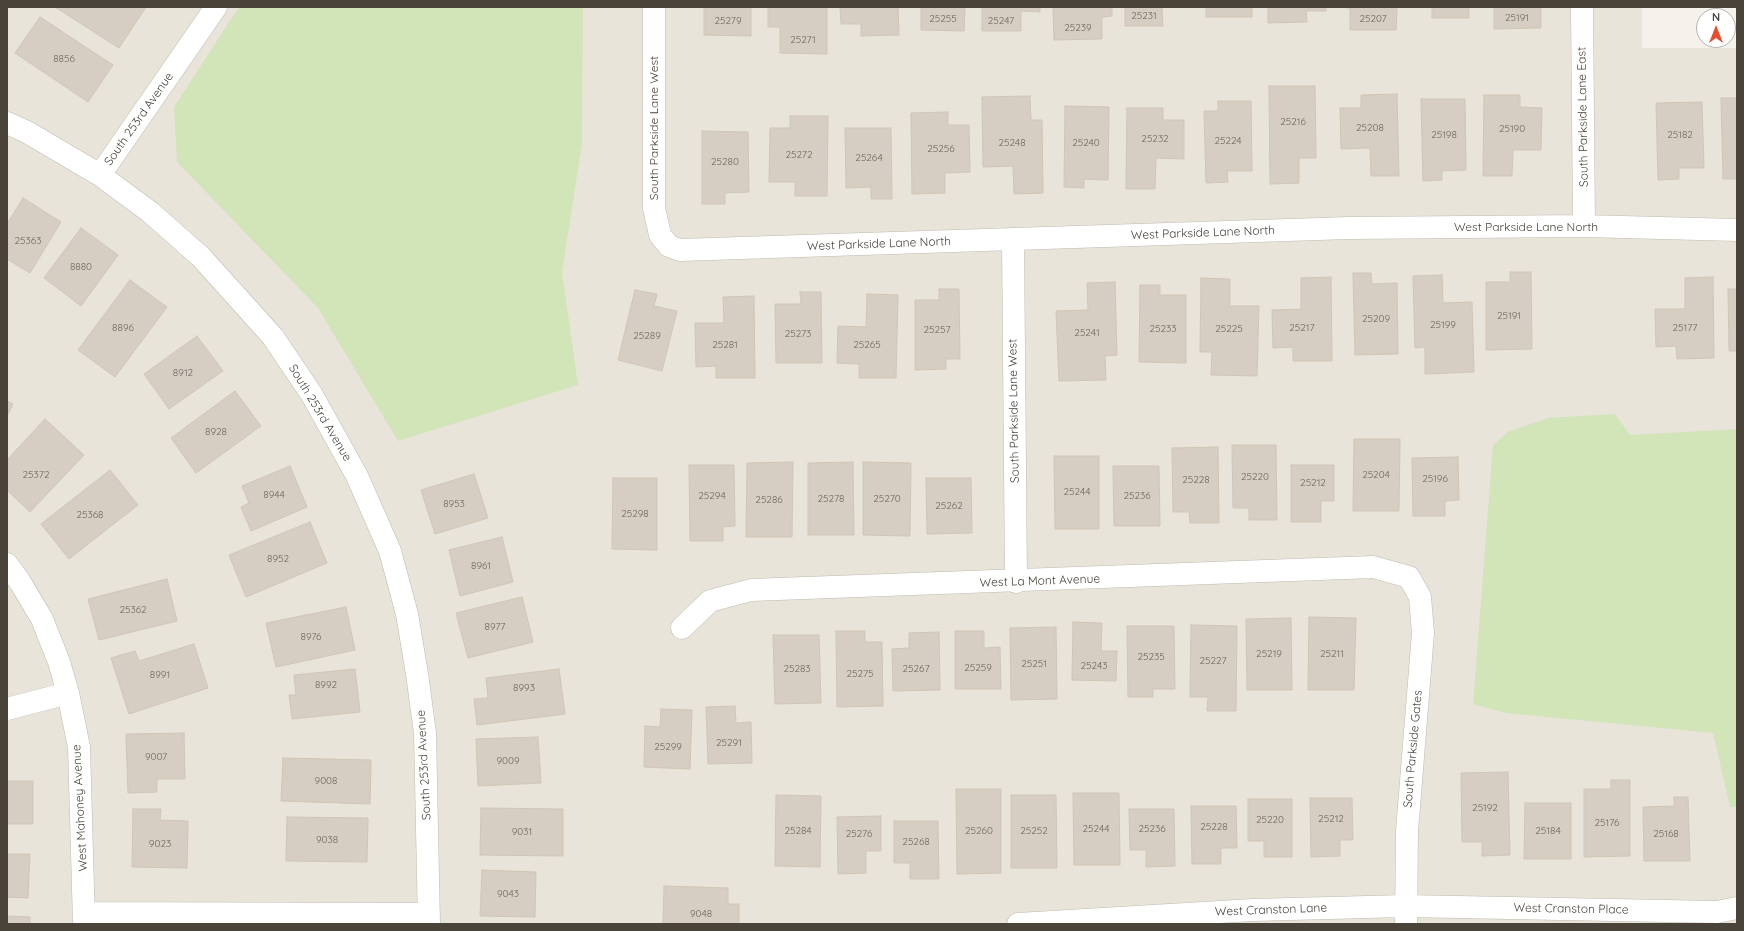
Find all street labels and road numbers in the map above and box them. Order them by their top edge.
street label: South Parkside Lane East [1575,47,1591,187]
street label: South Parkside Lane West [647,56,661,200]
street label: South 253rd Avenue [101,70,177,168]
street label: West Parkside Lane North [1454,220,1598,234]
street label: West Parkside Lane North [1131,223,1275,243]
street label: West Parkside Lane North [807,234,951,254]
street label: South Parkside Lane West [1006,339,1022,483]
street label: South 253rd Avenue [285,362,355,464]
street label: West La Mont Avenue [979,572,1101,590]
street label: South Parkside Gates [1401,690,1425,808]
street label: South 253rd Avenue [414,709,434,821]
street label: West Mahoney Avenue [69,744,91,872]
street label: West Cranston Lane [1215,901,1327,919]
street label: West Cranston Place [1513,901,1629,917]

